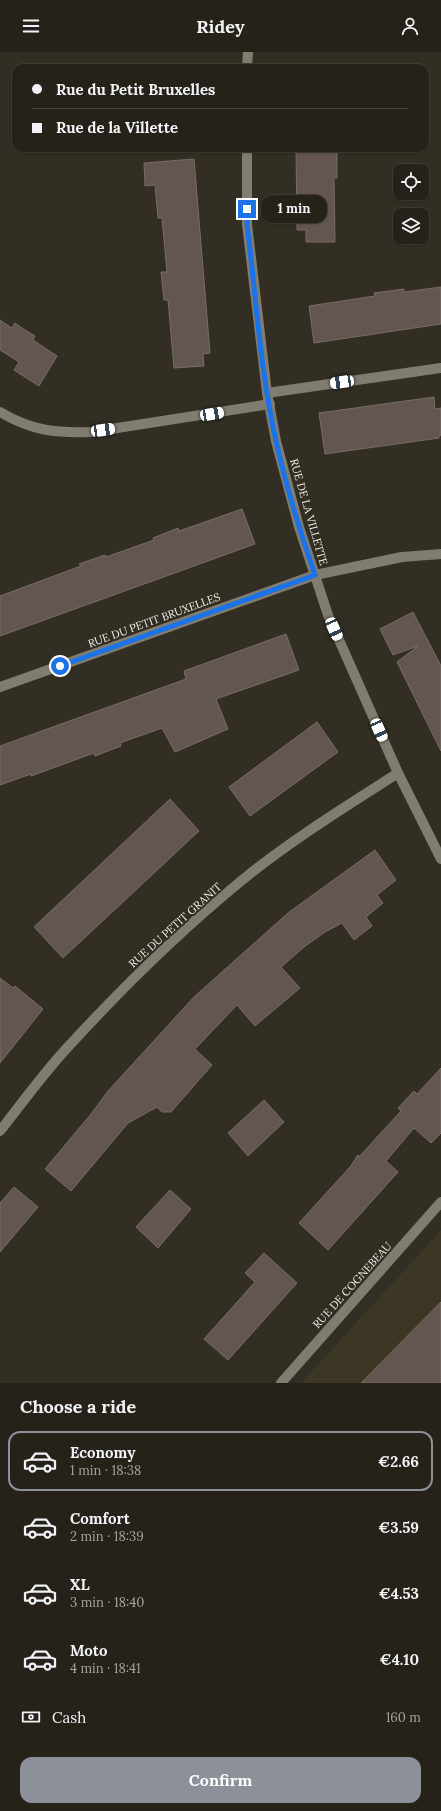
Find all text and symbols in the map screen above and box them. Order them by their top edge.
icon: menu [20,15,42,37]
text: Ridey [196,15,245,38]
icon: person [399,15,421,37]
text: Rue du Petit Bruxelles [56,80,215,99]
text: Rue de la Villette [56,118,178,137]
map controls [393,164,429,244]
button: locate [393,164,429,200]
callout: 1 min [261,195,327,223]
route end [238,200,256,218]
text: 1 min [277,200,311,217]
button: layers [393,208,429,244]
car [329,374,355,390]
car [199,406,225,422]
car [90,422,116,438]
street label: RUE DE LA VILLETTE [287,457,331,567]
street label: RUE DU PETIT BRUXELLES [86,589,222,651]
car [324,616,344,642]
route start [51,657,69,675]
car [369,717,389,743]
street label: RUE DU PETIT GRANIT [126,880,224,970]
street label: RUE DE COGNEBEAU [310,1239,394,1331]
text: Choose a ride [20,1395,136,1418]
icon: car [22,1443,58,1479]
text: Economy [70,1443,135,1462]
text: €2.66 [378,1452,419,1471]
text: 1 min · 18:38 [70,1462,141,1479]
icon: car [22,1509,58,1545]
text: Comfort [70,1509,130,1528]
text: €3.59 [378,1518,419,1537]
text: 2 min · 18:39 [70,1528,144,1545]
icon: car [22,1575,58,1611]
text: XL [70,1575,90,1594]
text: €4.53 [379,1584,419,1603]
text: 3 min · 18:40 [70,1594,144,1611]
icon: car [22,1641,58,1677]
text: Moto [70,1641,107,1660]
text: €4.10 [380,1650,419,1669]
text: 4 min · 18:41 [70,1660,141,1677]
icon: cash [20,1706,42,1728]
text: Cash [52,1708,86,1727]
text: 160 m [386,1709,421,1726]
button: Confirm [20,1757,421,1803]

